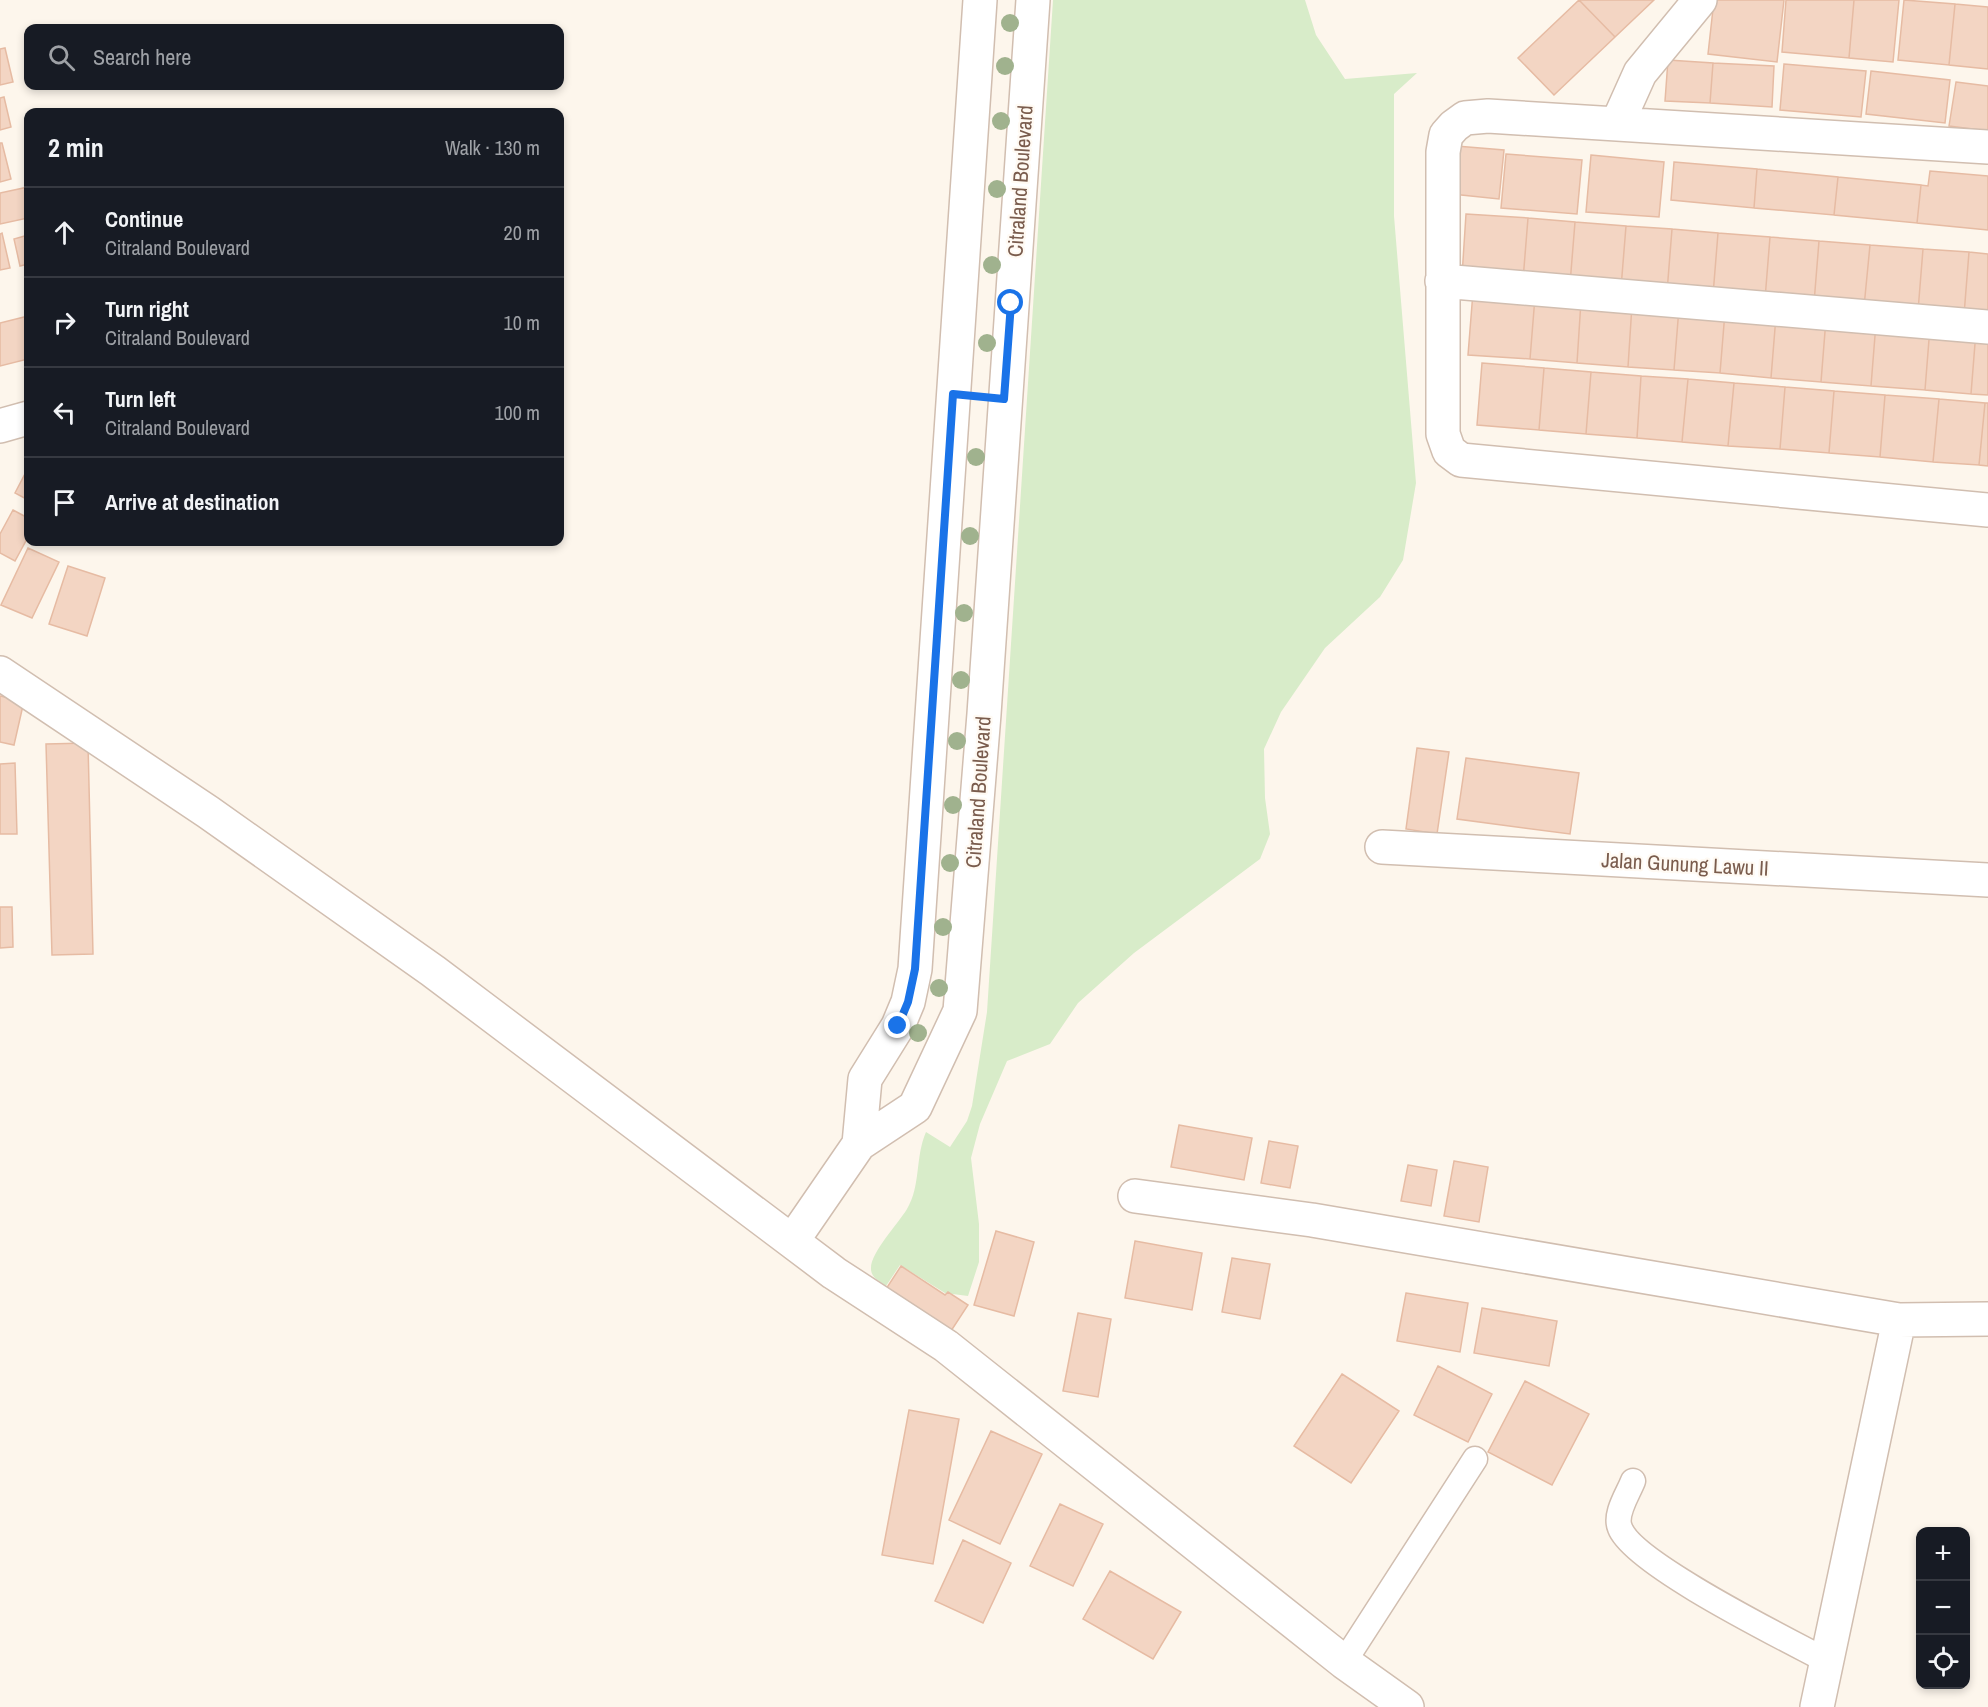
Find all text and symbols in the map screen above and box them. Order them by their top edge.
search box [24,24,564,90]
icon: search [45,41,78,74]
text: Search here [93,42,191,72]
street label: Citraland Boulevard [1000,104,1040,258]
text: 2 min [48,130,104,165]
text: Walk · 130 m [445,134,540,161]
text: Continue [105,204,183,234]
icon: ahead [48,216,81,249]
text: 20 m [504,219,540,246]
text: Citraland Boulevard [105,234,250,261]
route start [997,289,1023,315]
text: Turn right [105,294,189,324]
icon: right [48,306,81,339]
text: 10 m [504,309,540,336]
text: Citraland Boulevard [105,324,250,351]
text: Turn left [105,384,176,414]
icon: left [48,396,81,429]
text: 100 m [494,399,540,426]
text: Citraland Boulevard [105,414,250,441]
icon: arrive [48,486,81,519]
text: Arrive at destination [105,487,279,517]
street label: Citraland Boulevard [958,715,998,869]
street label: Jalan Gunung Lawu II [1601,845,1769,883]
route end [884,1012,910,1038]
map controls [1916,1527,1970,1689]
button: + [1916,1527,1970,1581]
button: − [1916,1581,1970,1635]
button: locate [1916,1635,1970,1689]

